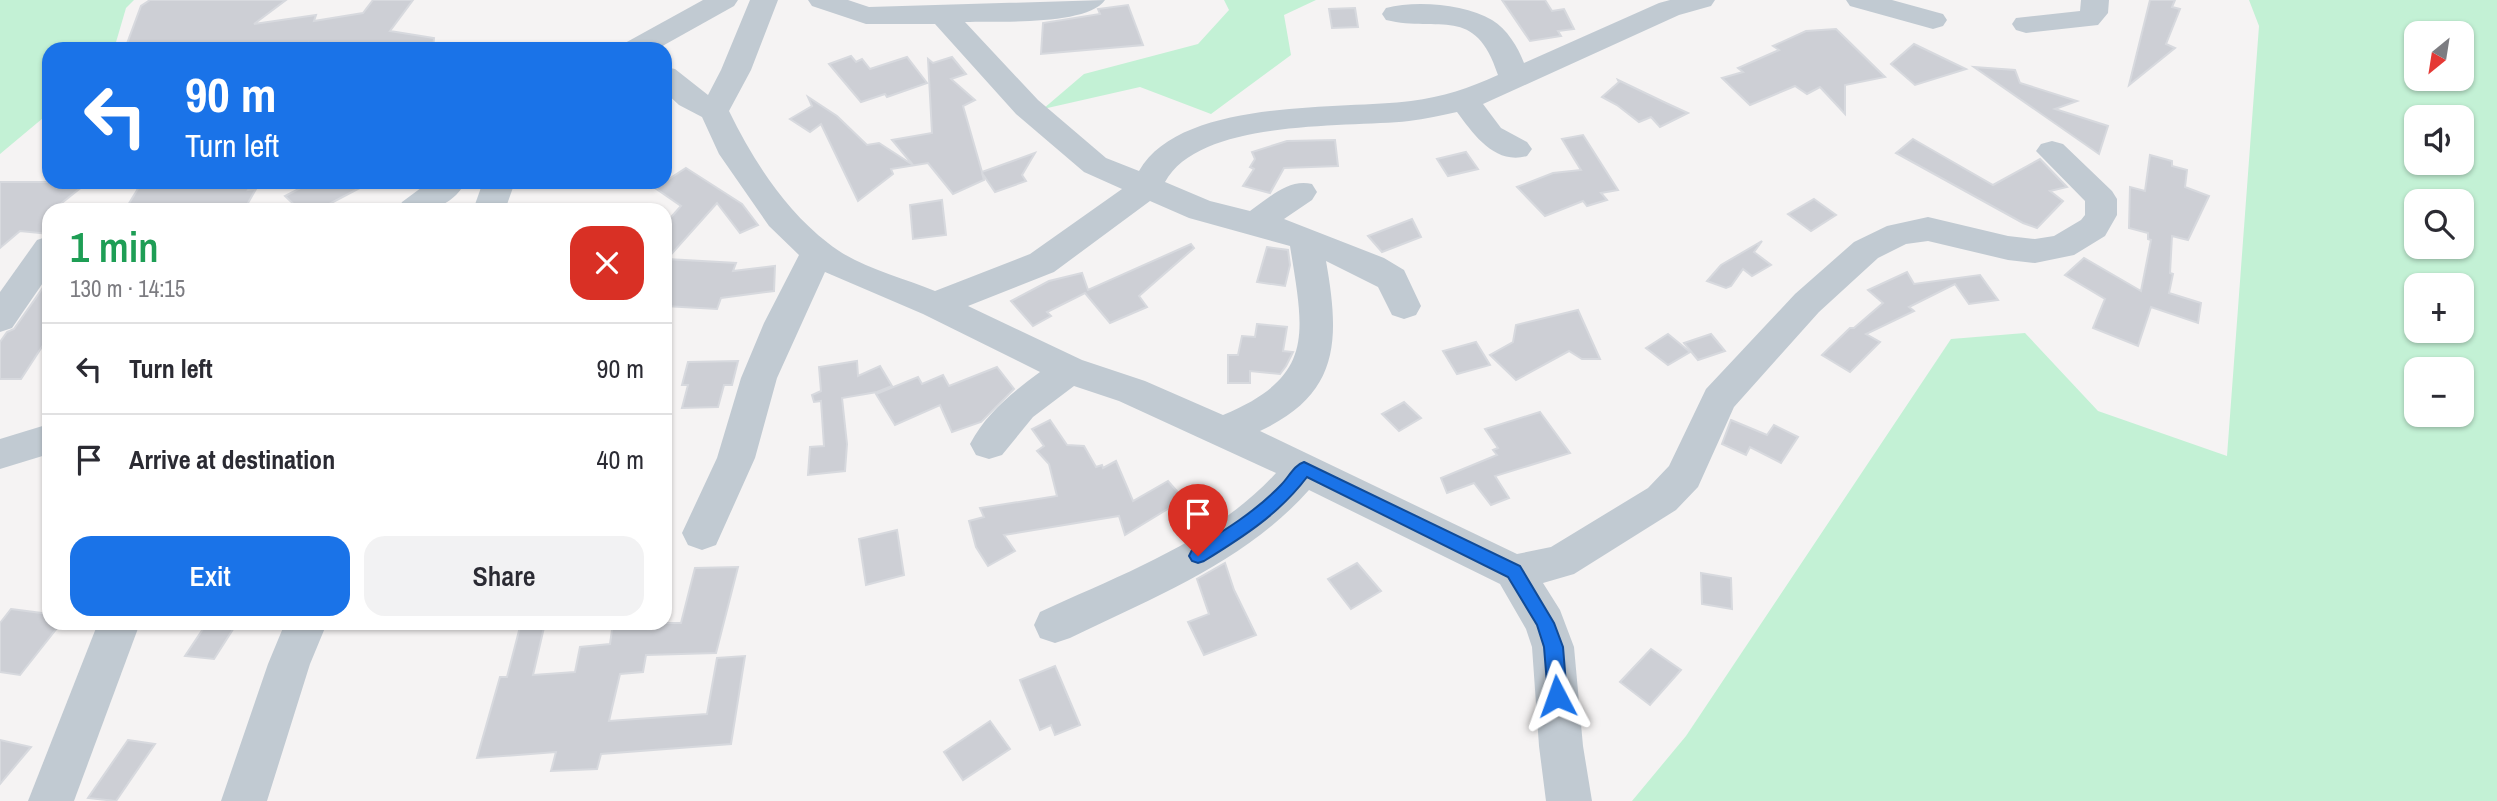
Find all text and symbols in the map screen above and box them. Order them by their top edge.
north arrow [2404,21,2474,91]
map controls [2404,21,2474,427]
text: 90 m [185,61,277,127]
icon: left [70,70,161,161]
button: sound [2404,105,2474,175]
text: Turn left [185,124,279,167]
button: search [2404,189,2474,259]
text: 1 min [70,219,159,275]
button: close [570,226,644,300]
text: 130 m · 14:15 [70,273,185,304]
button: + [2404,273,2474,343]
icon: left [70,350,108,388]
text: Turn left [129,351,213,386]
text: 90 m [597,351,644,386]
button: − [2404,357,2474,427]
icon: arrive [70,441,108,479]
text: Arrive at destination [129,442,335,477]
text: 40 m [597,442,644,477]
pin [1168,484,1228,556]
icon: arrive [1179,495,1217,533]
button: Exit [70,536,350,616]
button: Share [364,536,644,616]
position arrow [1520,659,1594,733]

